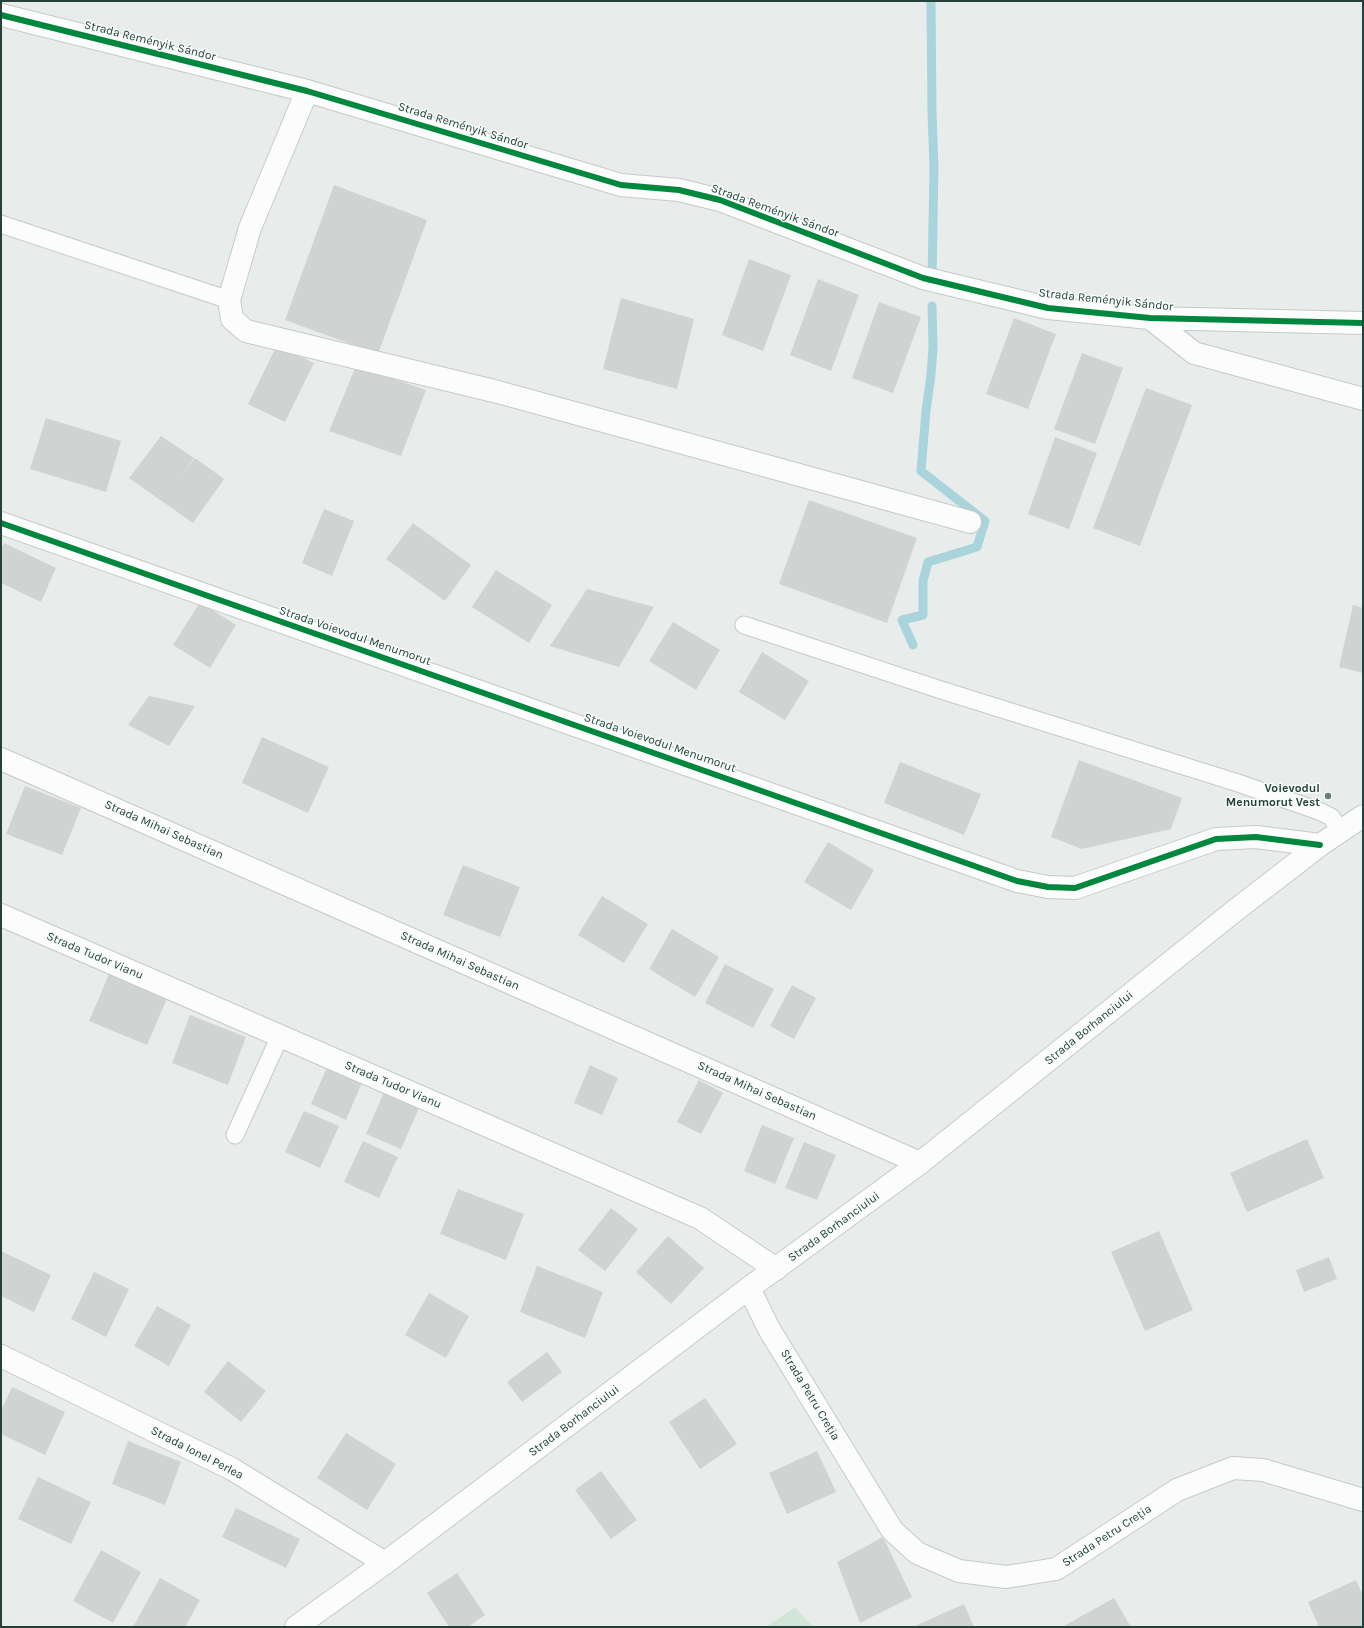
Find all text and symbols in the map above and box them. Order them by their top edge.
street label: Strada Reményik Sándor [83,18,217,64]
street label: Strada Reményik Sándor [396,99,530,153]
street label: Strada Reményik Sándor [709,181,841,241]
street label: Strada Reményik Sándor [1038,286,1174,314]
street label: Strada Voievodul Menumorut [277,603,433,669]
street label: Strada Voievodul Menumorut [582,710,738,776]
place label: Voievodul Menumorut Vest [1226,782,1320,810]
marker: Voievodul Menumorut Vest [1323,791,1333,801]
street label: Strada Mihai Sebastian [102,797,226,863]
street label: Strada Mihai Sebastian [398,928,522,994]
street label: Strada Tudor Vianu [44,929,146,983]
street label: Strada Borhanciului [1042,988,1136,1068]
street label: Strada Tudor Vianu [342,1058,444,1112]
street label: Strada Mihai Sebastian [695,1058,819,1124]
street label: Strada Borhanciului [785,1189,883,1265]
street label: Strada Petru Creția [777,1347,843,1443]
street label: Strada Borhanciului [526,1382,622,1460]
street label: Strada Ionel Perlea [148,1423,246,1483]
street label: Strada Petru Creția [1060,1502,1154,1570]

